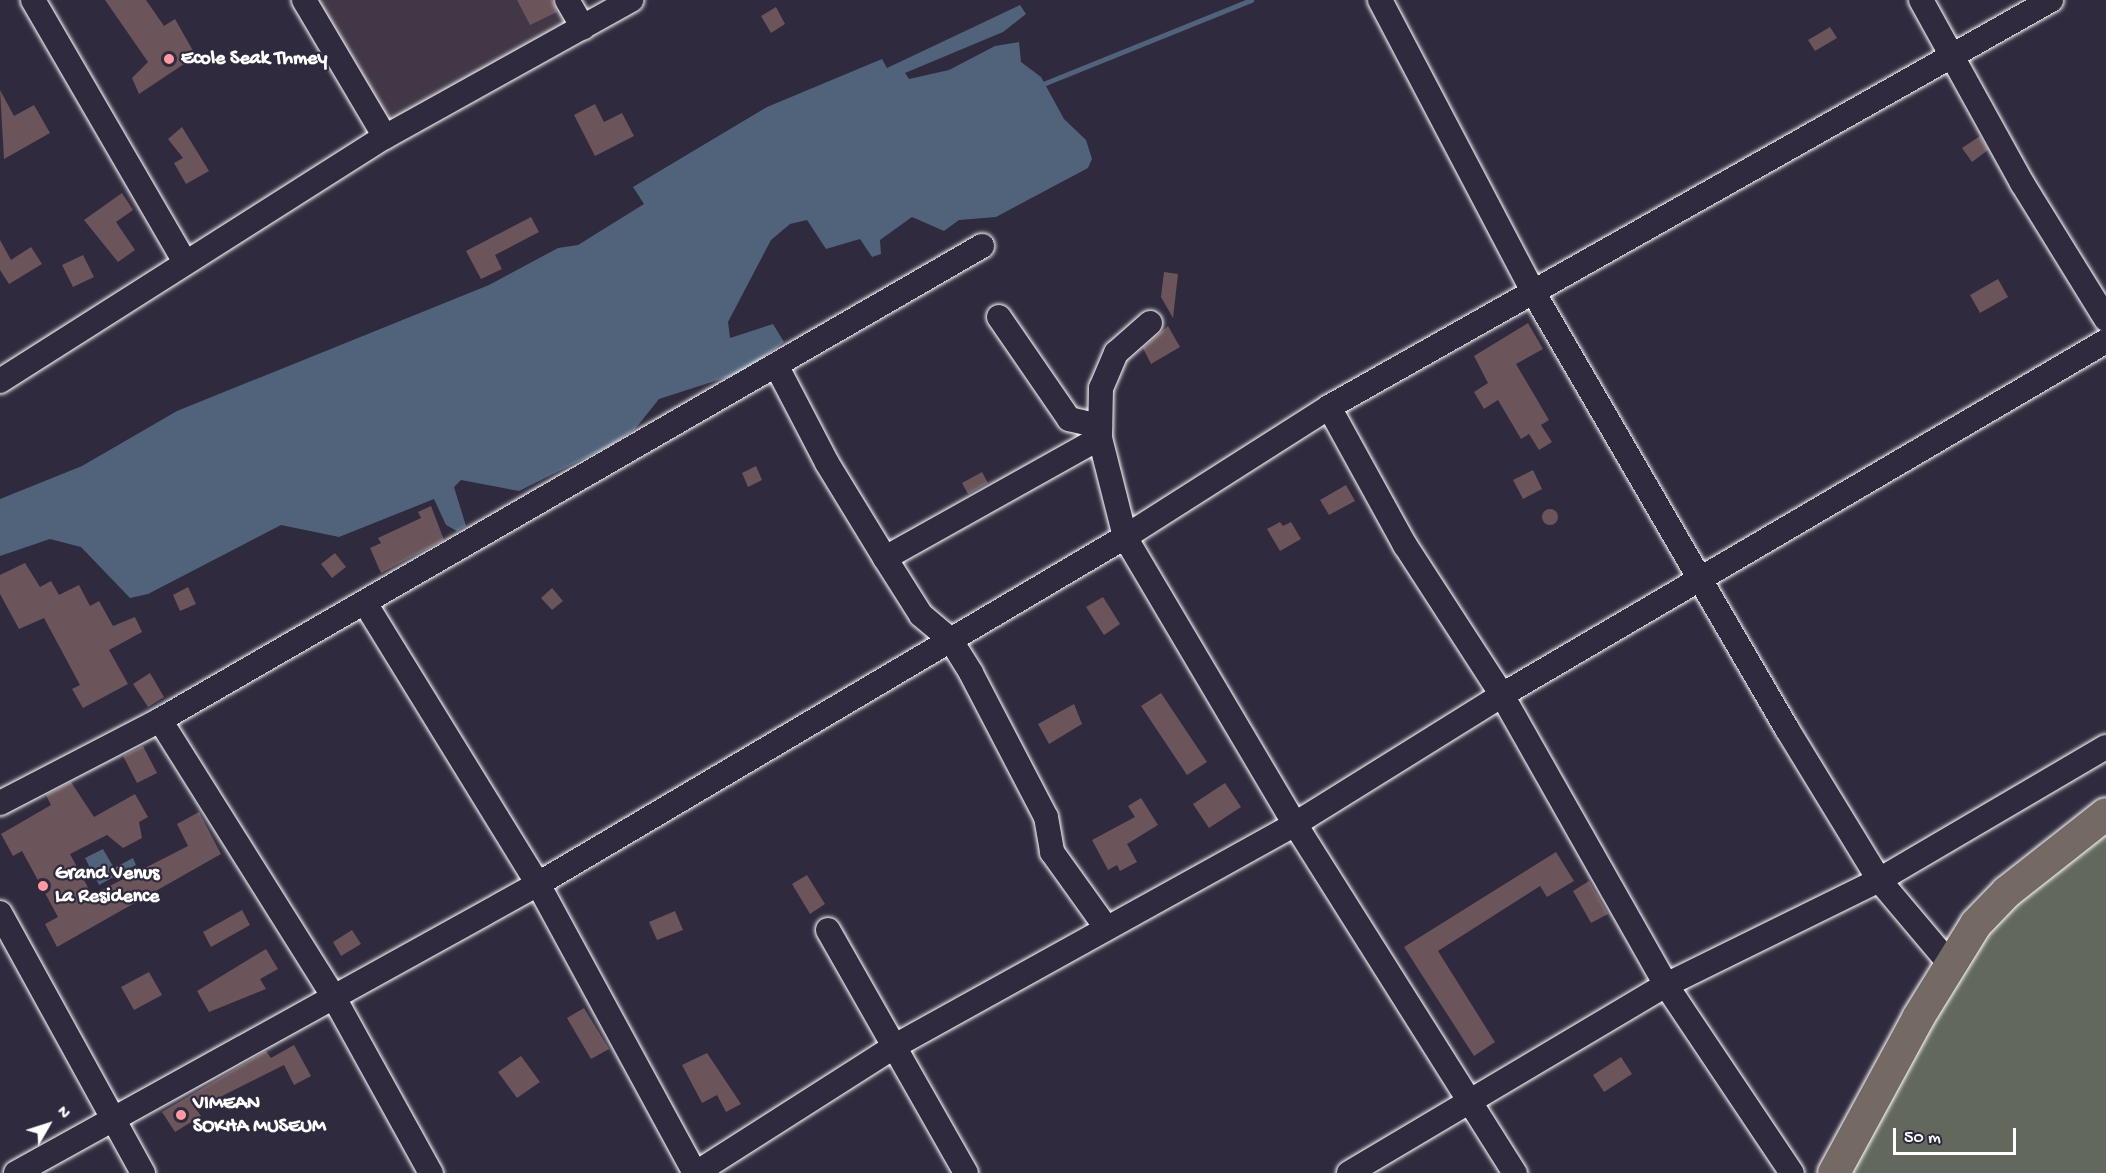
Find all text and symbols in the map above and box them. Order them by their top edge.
place label: Ecole Seak Thmey [181,47,327,71]
marker: Ecole Seak Thmey [162,52,176,66]
place label: Grand Venus La Residence [55,862,159,909]
marker: Grand Venus La Residence [36,879,50,893]
place label: VIMEAN SOKHA MUSEUM [193,1092,326,1139]
north arrow [18,1095,78,1155]
text: N [52,1103,73,1123]
marker: VIMEAN SOKHA MUSEUM [174,1108,188,1122]
scale bar [1896,1116,2019,1154]
text: 50 m [1904,1128,1941,1149]

